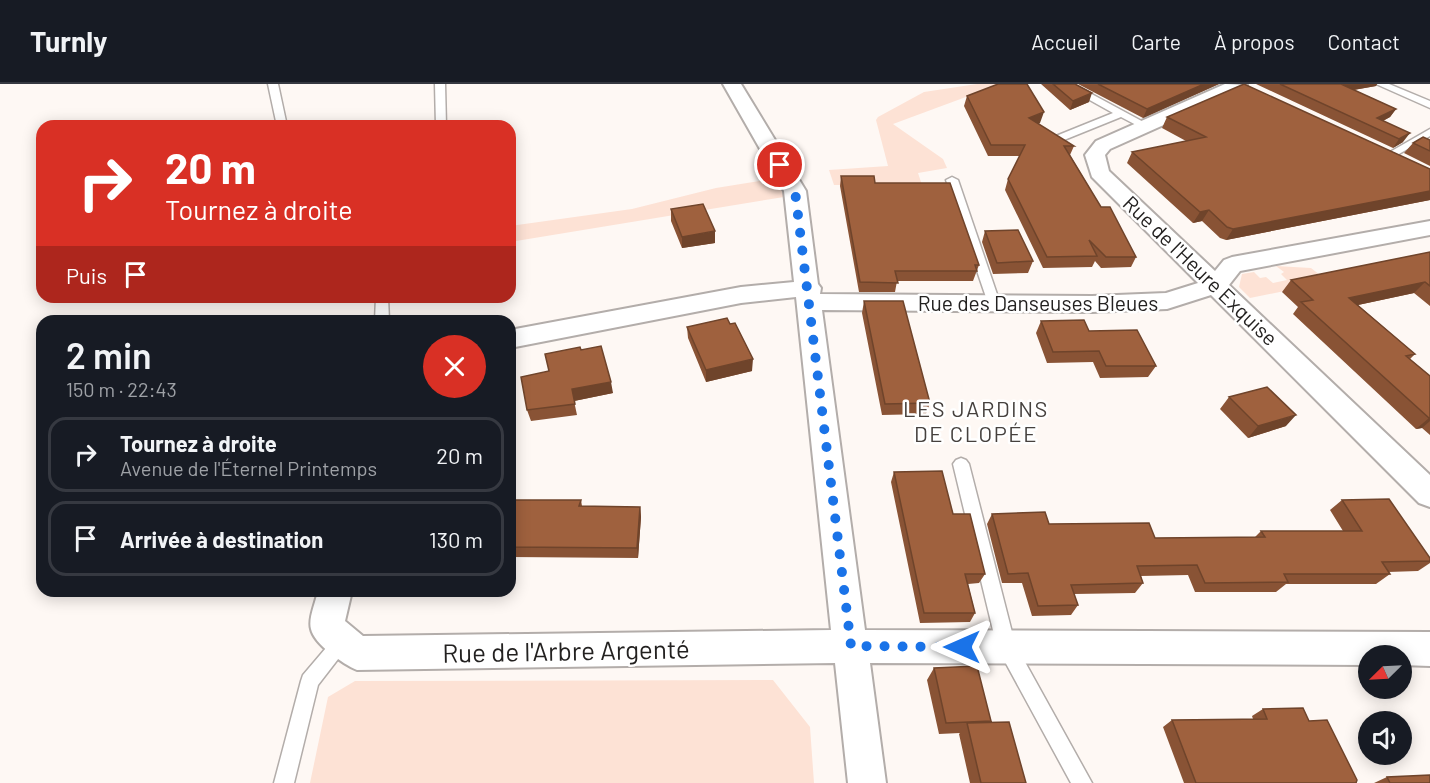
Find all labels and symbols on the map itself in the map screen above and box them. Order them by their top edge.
pin [754,139,805,190]
street label: Rue de l'Heure Exquise [1119,190,1283,350]
street label: Rue des Danseuses Bleues [918,290,1158,315]
district label: LES JARDINS DE CLOPÉE [903,395,1049,446]
position arrow [930,615,994,679]
street label: Rue de l'Arbre Argenté [442,632,690,668]
north arrow [1358,645,1412,699]

